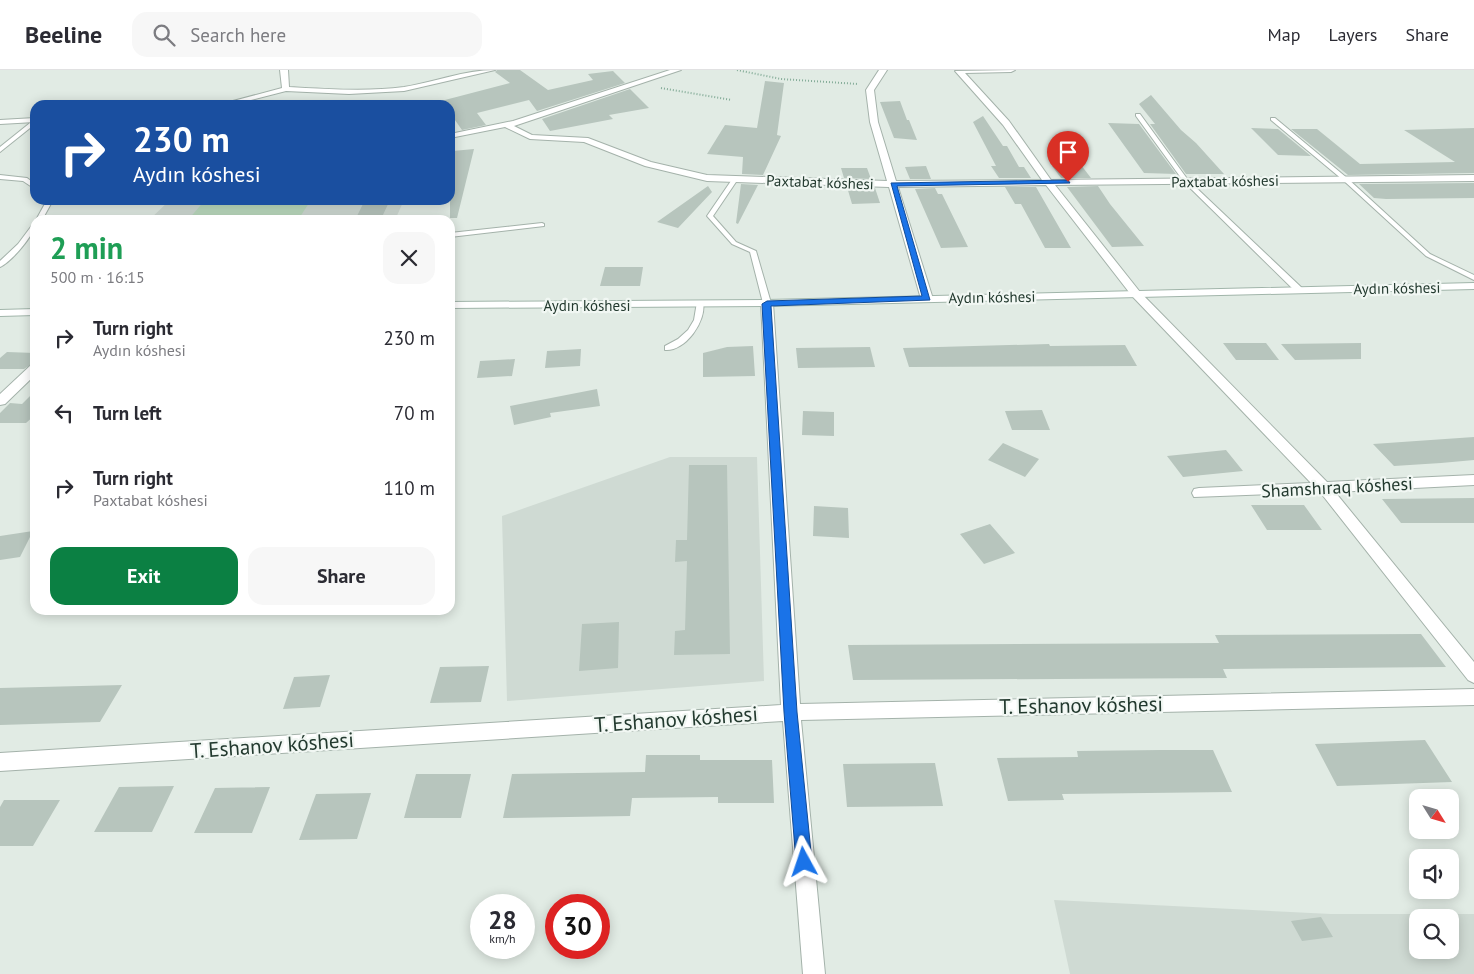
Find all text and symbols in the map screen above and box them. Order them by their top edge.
search box [132,12,482,57]
text: Beeline [25,19,102,50]
icon: search [150,21,178,49]
text: Search here [190,23,286,47]
text: Map [1268,23,1300,46]
text: Layers [1328,23,1377,46]
text: Share [1405,23,1449,46]
text: 230 m [133,116,230,162]
icon: right [50,120,115,185]
pin [1047,131,1089,182]
icon: arrive [1054,138,1082,166]
text: Aydın kóshesi [133,160,261,188]
street label: Paxtabat kóshesi [766,171,874,193]
street label: Paxtabat kóshesi [1171,171,1279,191]
text: 2 min [50,228,123,267]
button: close [383,232,435,284]
text: 500 m · 16:15 [50,267,145,287]
street label: Aydın kóshesi [1353,278,1441,298]
street label: Aydın kóshesi [948,287,1036,307]
street label: Aydın kóshesi [543,296,631,315]
text: Turn right [93,316,173,340]
icon: right [50,324,78,352]
text: 230 m [383,326,435,350]
text: Aydın kóshesi [93,340,186,360]
icon: left [50,399,78,427]
text: Turn left [93,401,162,425]
text: 70 m [394,401,435,425]
text: Turn right [93,466,173,490]
street label: Shamshıraq kóshesi [1261,472,1413,502]
icon: right [50,474,78,502]
text: 110 m [383,476,435,500]
text: Paxtabat kóshesi [93,490,208,510]
button: Exit [50,547,238,605]
button: Share [248,547,435,605]
street label: T. Eshanov kóshesi [999,690,1163,720]
street label: T. Eshanov kóshesi [593,700,759,738]
street label: T. Eshanov kóshesi [189,726,355,764]
north arrow [1409,789,1459,839]
map controls [1409,789,1459,959]
position arrow [777,835,829,887]
button: sound [1409,849,1459,899]
speed limit sign: 30 [545,894,610,959]
text: 28 [488,904,517,936]
button: search [1409,909,1459,959]
text: km/h [489,931,516,946]

